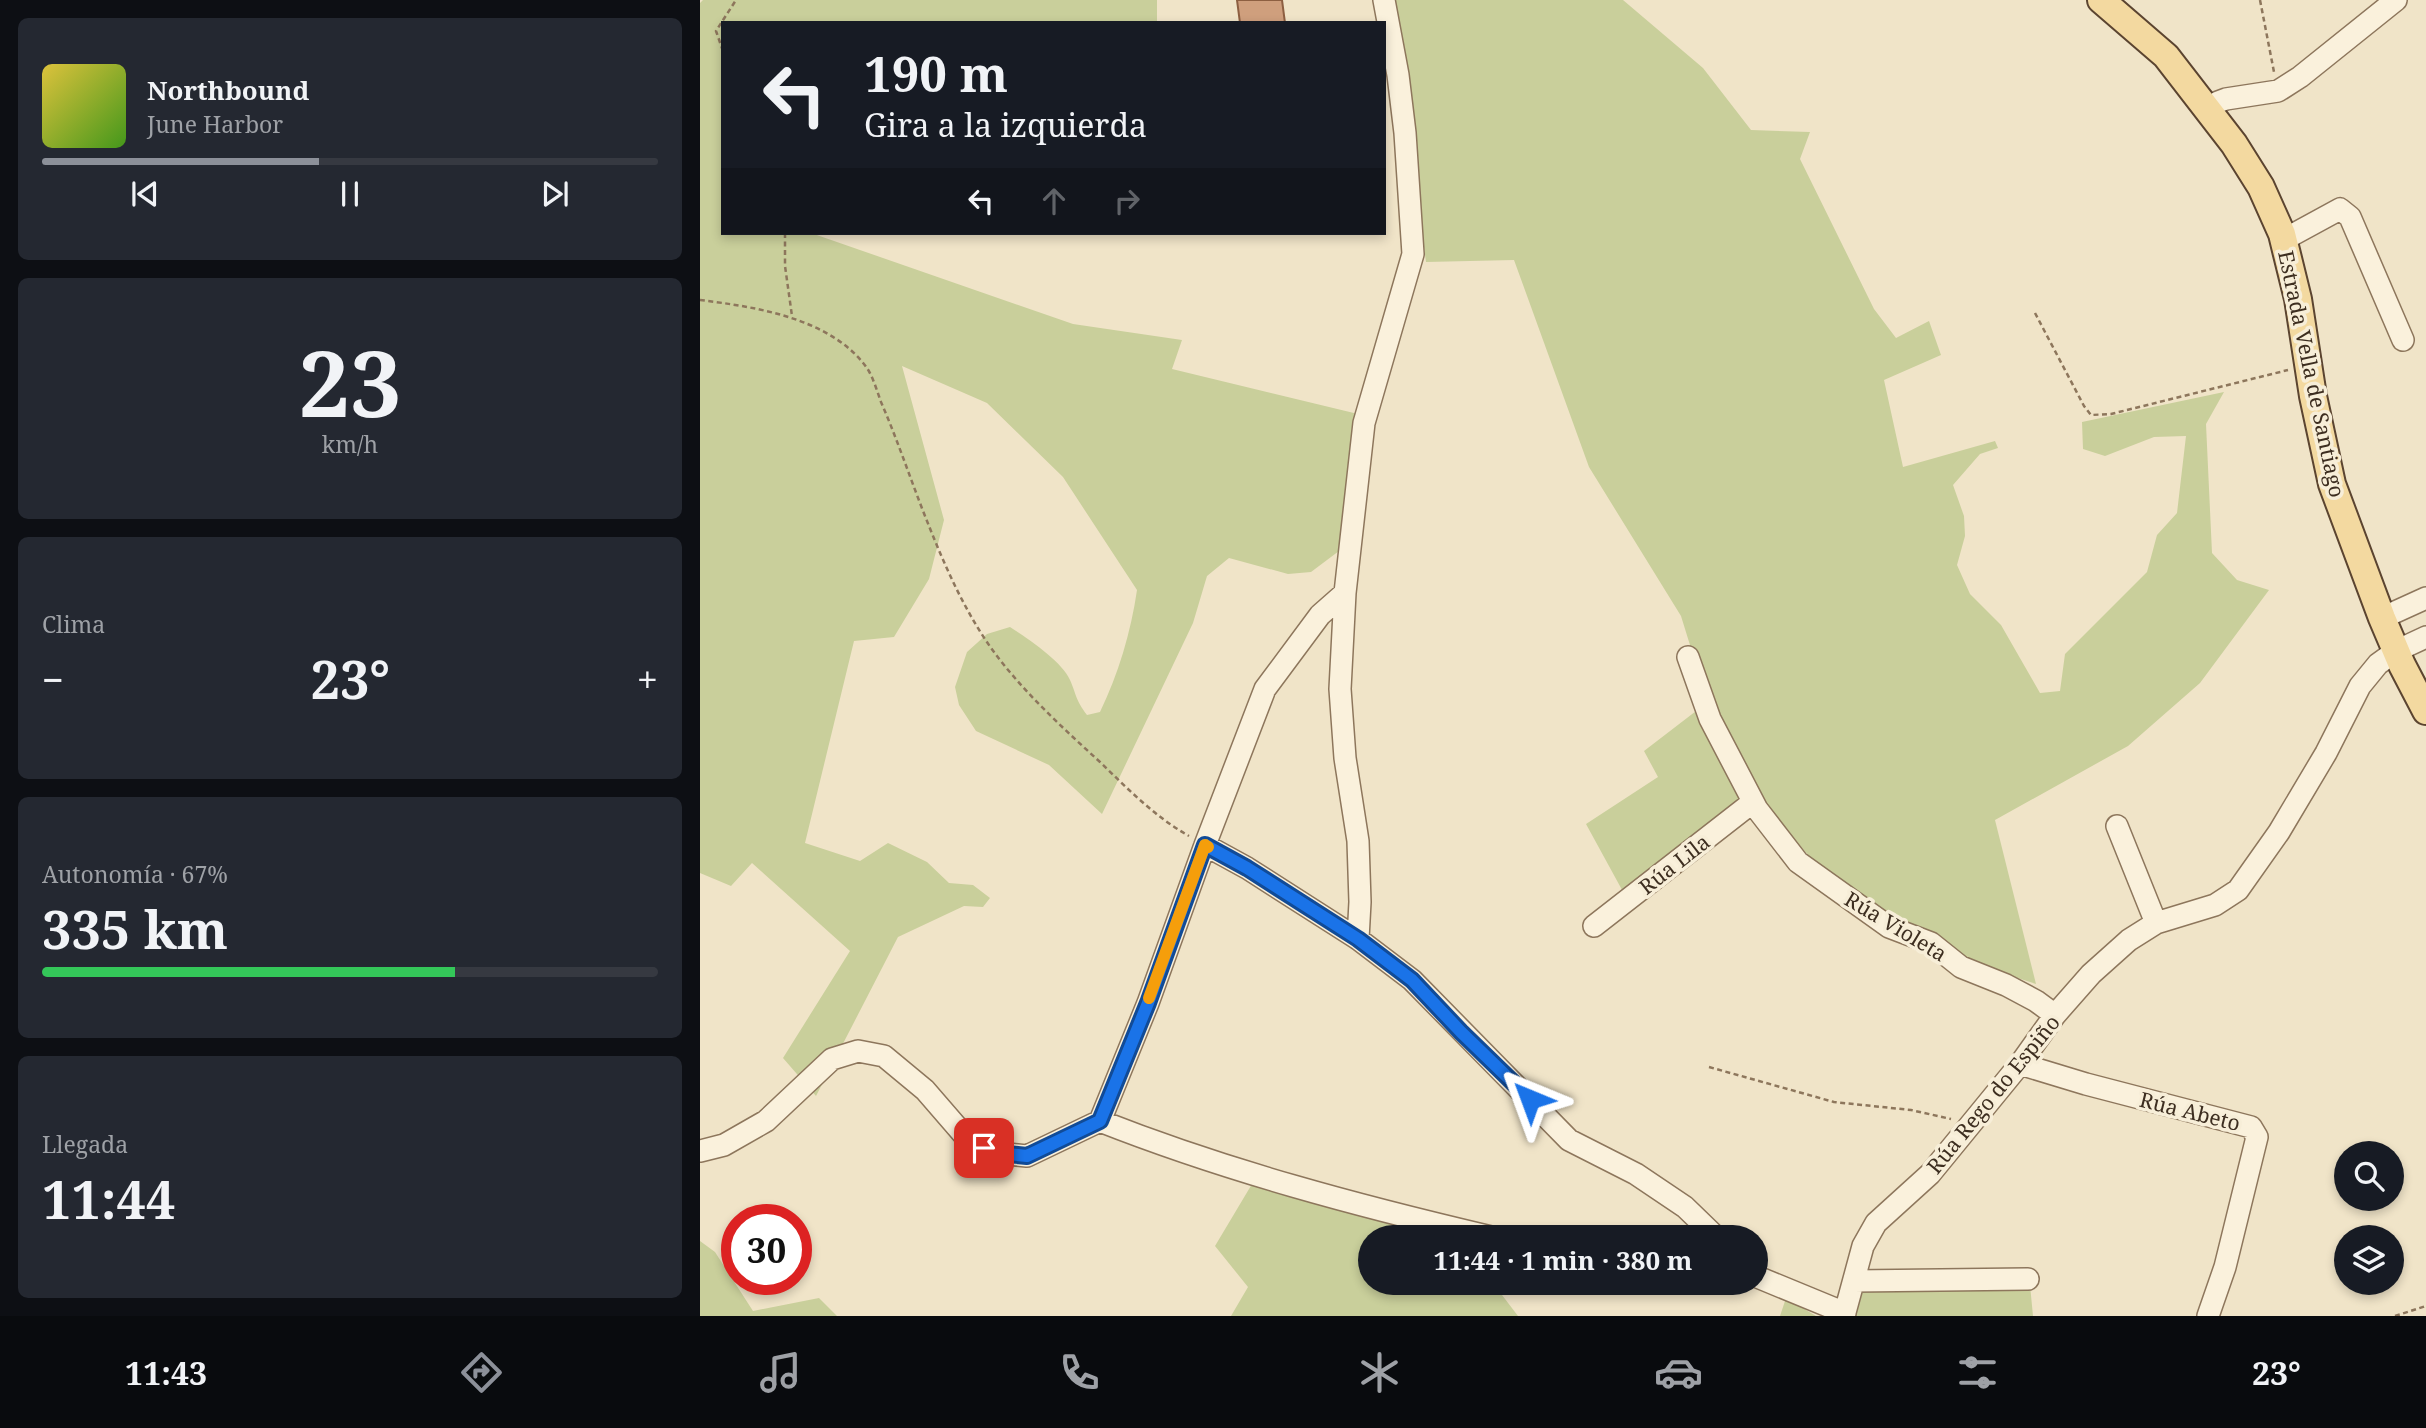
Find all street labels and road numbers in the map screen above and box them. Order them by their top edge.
street label: Estrada Vella de Santiago [2272,248,2352,500]
street label: Rúa Lila [1633,828,1715,900]
street label: Rúa Violeta [1840,885,1952,967]
street label: Rúa Rego do Espiño [1920,1009,2066,1179]
street label: Rúa Abeto [2137,1085,2243,1137]

